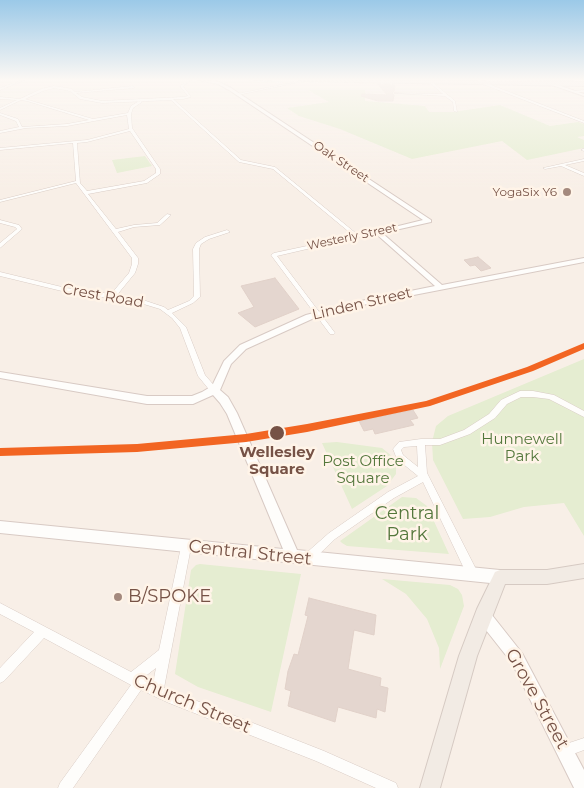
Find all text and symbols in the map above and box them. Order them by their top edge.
street label: Oak Street [311,138,371,186]
place label: YogaSix Y6 [493,185,557,199]
marker: YogaSix Y6 [561,186,573,198]
street label: Westerly Street [306,220,398,254]
street label: Crest Road [61,280,145,312]
street label: Linden Street [310,284,414,324]
marker: Wellesley Square [268,424,286,442]
park label: Hunnewell Park [481,431,563,466]
place label: Wellesley Square [239,444,315,479]
park label: Post Office Square [322,453,404,488]
park label: Central Park [375,503,439,546]
street label: Central Street [187,536,313,570]
place label: B/SPOKE [128,586,211,608]
marker: B/SPOKE [112,591,124,603]
street label: Grove Street [501,645,573,753]
street label: Church Street [130,670,254,738]

